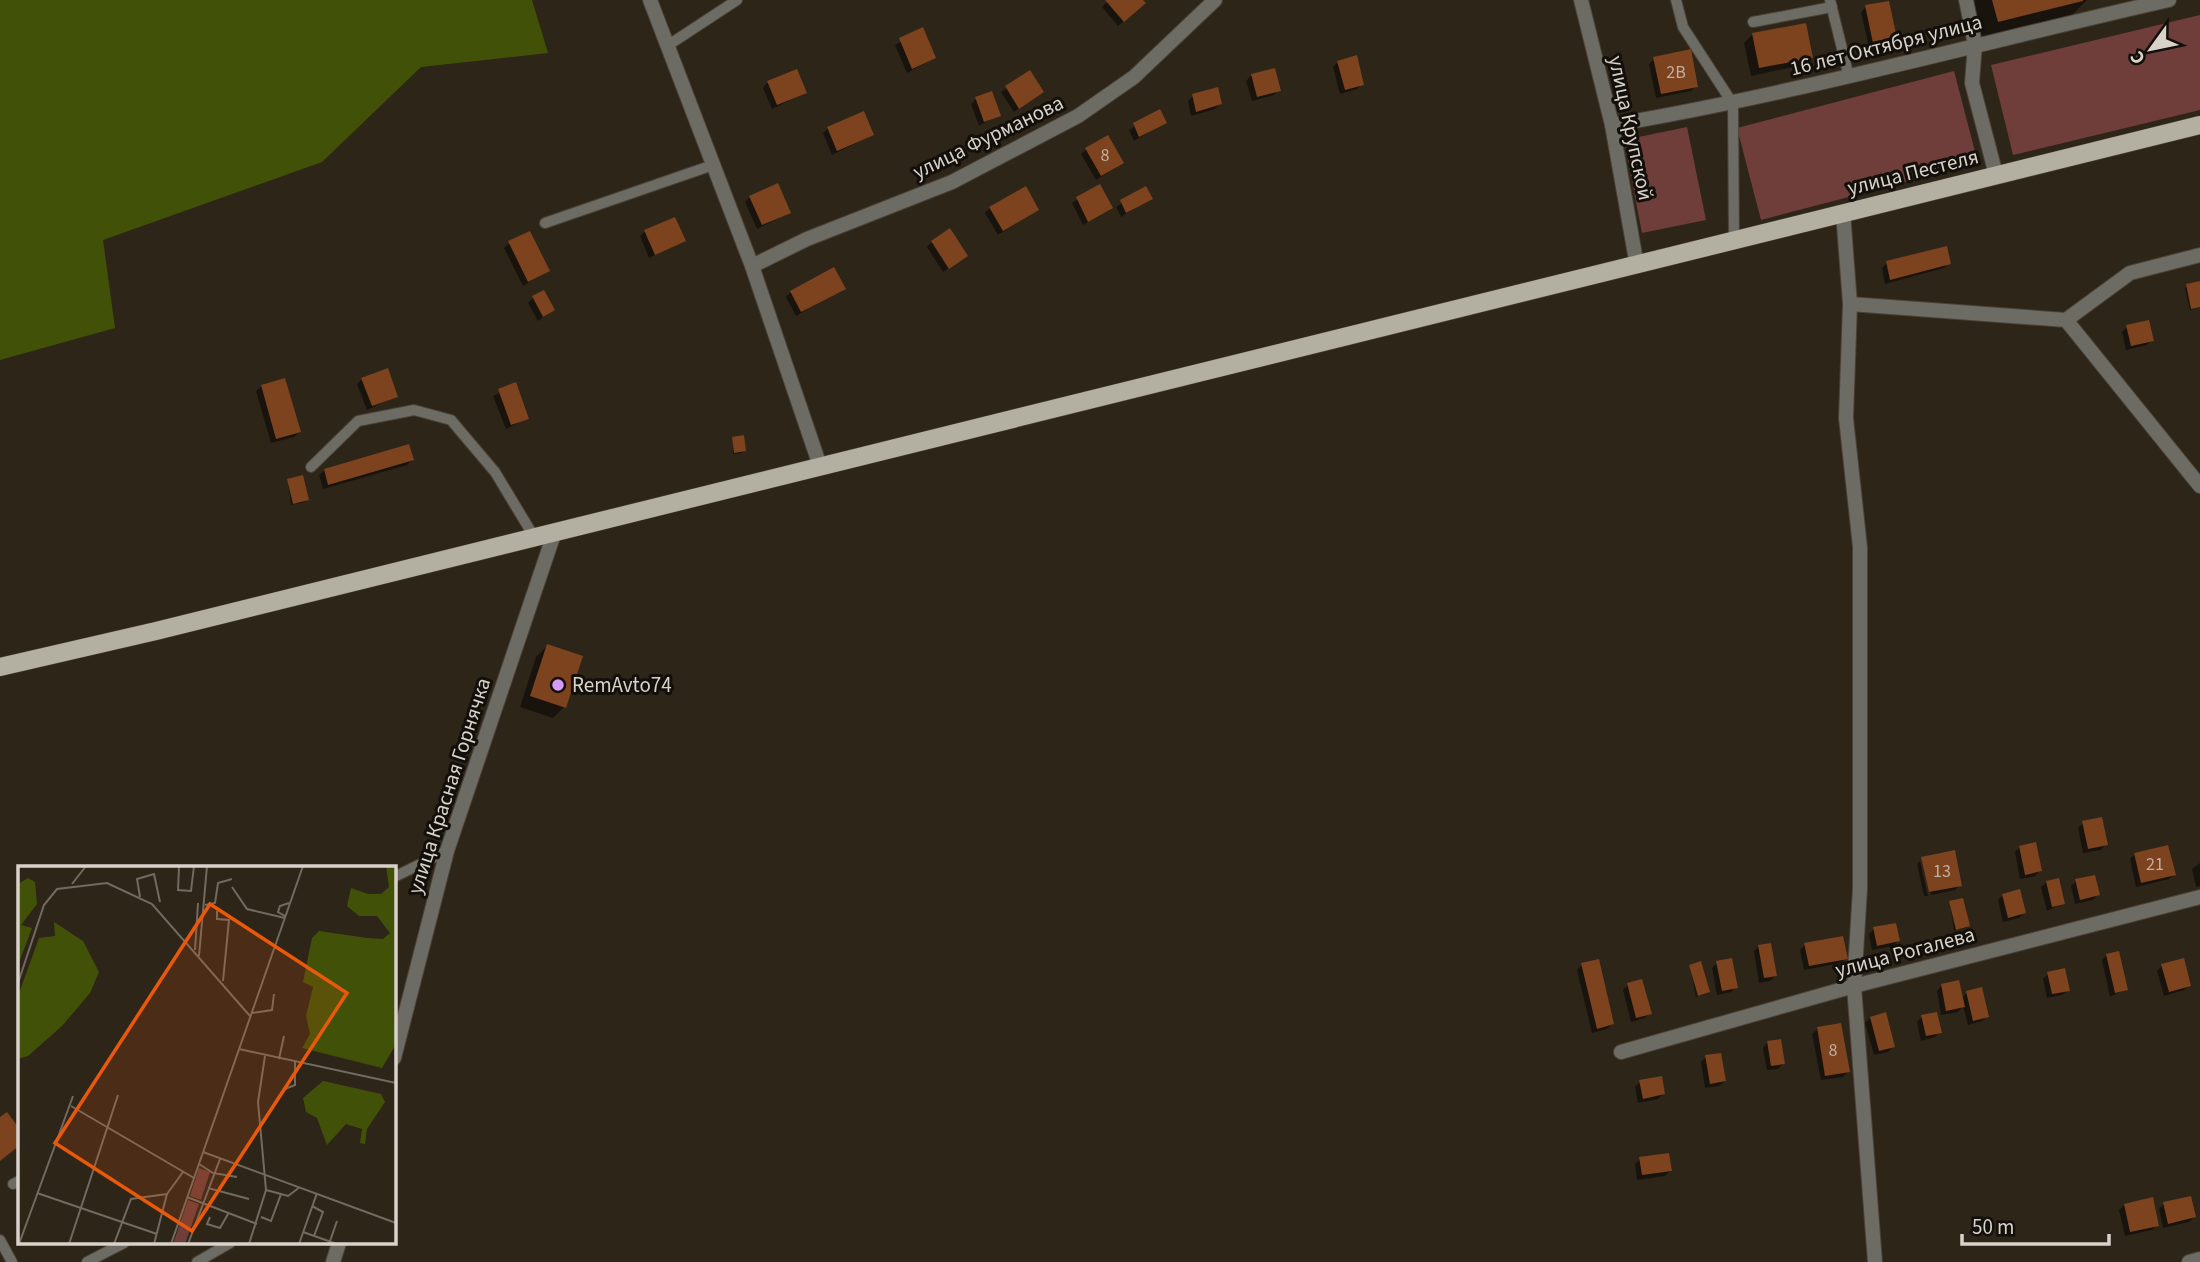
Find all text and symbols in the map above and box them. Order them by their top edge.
street label: 16 лет Октября улица [1787,7,1985,83]
north arrow [2116,14,2186,84]
text: С [2124,45,2152,69]
street label: улица Крупской [1601,53,1661,203]
house number: 2В [1666,60,1686,85]
street label: улица Фурманова [908,87,1068,187]
street label: улица Пестеля [1844,141,1982,203]
house number: 8 [1101,143,1110,168]
place label: RemAvto74 [572,670,672,700]
street label: улица Красная Горнячка [400,674,498,898]
marker: RemAvto74 [550,677,566,693]
house number: 21 [2146,852,2164,877]
house number: 13 [1933,859,1951,884]
inset map [18,866,396,1244]
street label: улица Рогалева [1832,919,1978,985]
house number: 8 [1829,1038,1838,1063]
scale bar [1962,1202,2109,1246]
text: 50 m [1972,1212,2014,1242]

